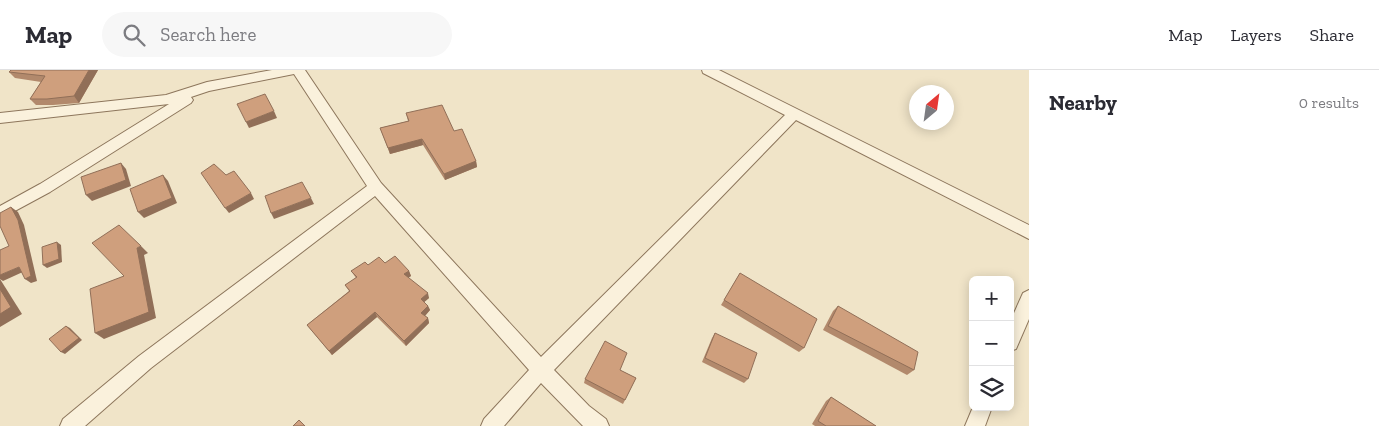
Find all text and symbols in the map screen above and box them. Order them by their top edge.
search box [102,12,452,57]
text: Map [25,20,72,49]
icon: search [120,21,148,49]
text: Search here [160,23,257,46]
text: Map [1168,24,1203,46]
text: Layers [1231,24,1282,46]
text: Share [1310,24,1354,46]
north arrow [909,85,954,130]
text: Nearby [1049,90,1117,115]
text: 0 results [1299,93,1359,112]
map controls [969,276,1014,411]
button: + [969,276,1014,321]
button: − [969,321,1014,366]
button: layers [969,366,1014,411]

